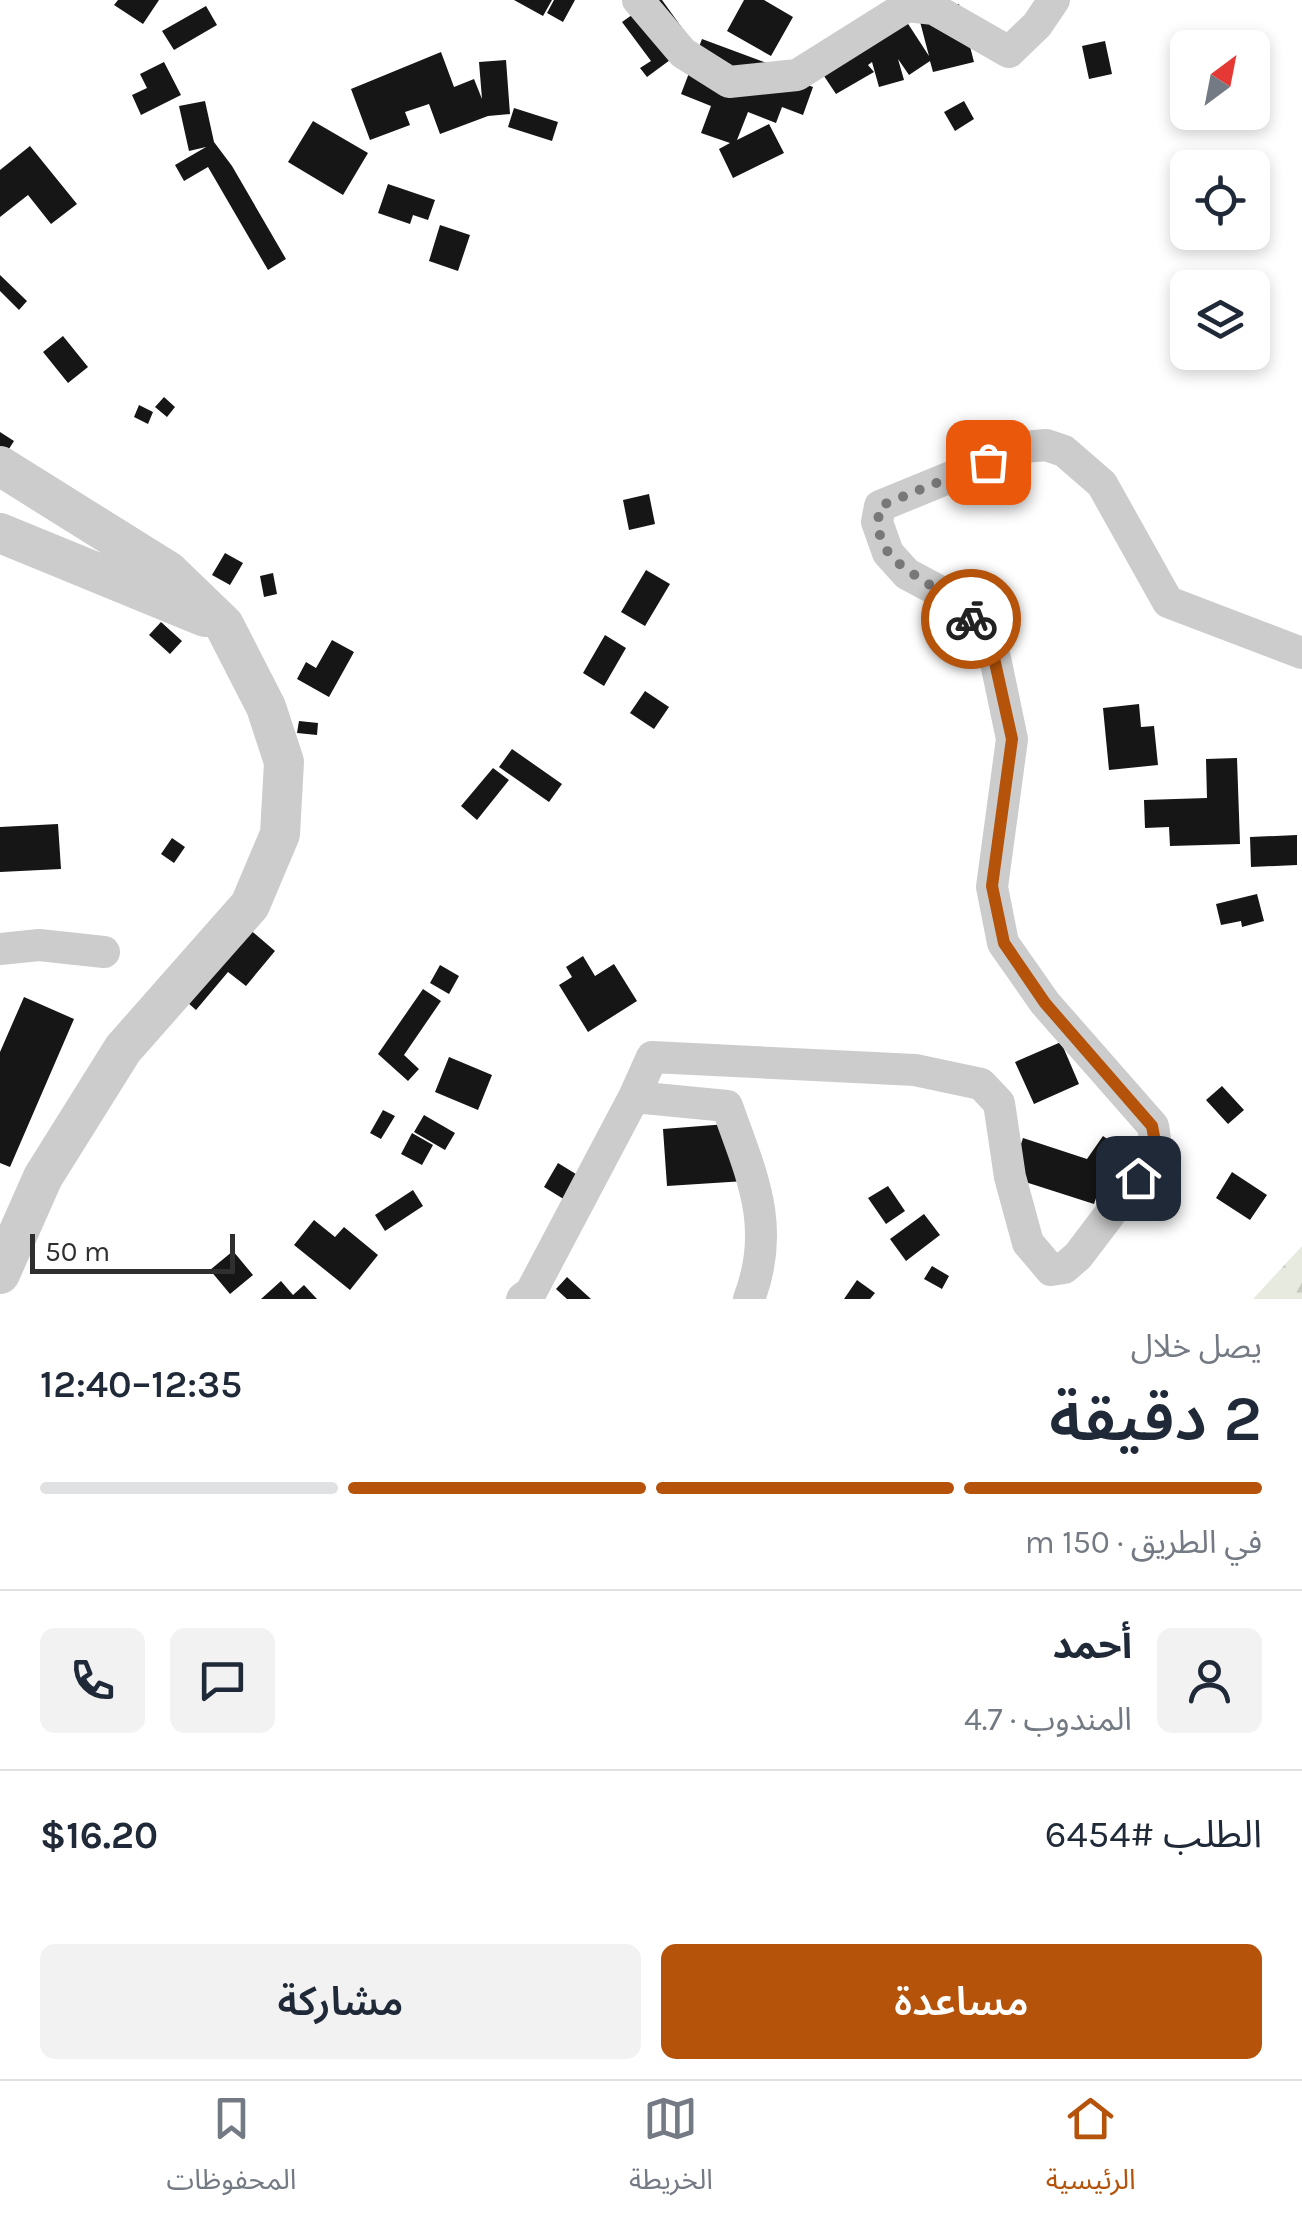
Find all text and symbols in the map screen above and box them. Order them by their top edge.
north arrow [1170,30,1270,130]
map controls [1170,30,1270,370]
button: locate [1170,150,1270,250]
button: layers [1170,270,1270,370]
pin [946,420,1031,505]
icon: bag [961,435,1016,490]
courier [921,569,1021,669]
icon: bike [944,592,999,647]
pin [1096,1136,1181,1221]
icon: home [1111,1151,1166,1206]
scale bar [30,1229,235,1274]
text: 50 m [45,1235,110,1268]
text: يصل خلال [1131,1328,1262,1365]
text: 12:35–12:40 [40,1362,242,1407]
text: 2 دقيقة [1049,1380,1262,1456]
text: في الطريق · 150 m [1025,1524,1262,1561]
text: أحمد [1052,1623,1132,1668]
button: phone [40,1628,145,1733]
button: chat [170,1628,275,1733]
button: person [1157,1628,1262,1733]
text: المندوب · 4.7 [964,1701,1132,1738]
text: الطلب #6454 [1045,1812,1262,1857]
text: $16.20 [40,1813,158,1858]
button: مشاركة [40,1944,641,2059]
button: مساعدة [661,1944,1262,2059]
tab: المحفوظات [166,2091,296,2210]
tab: الخريطة [629,2091,713,2210]
tab: الرئيسية [1046,2091,1136,2210]

